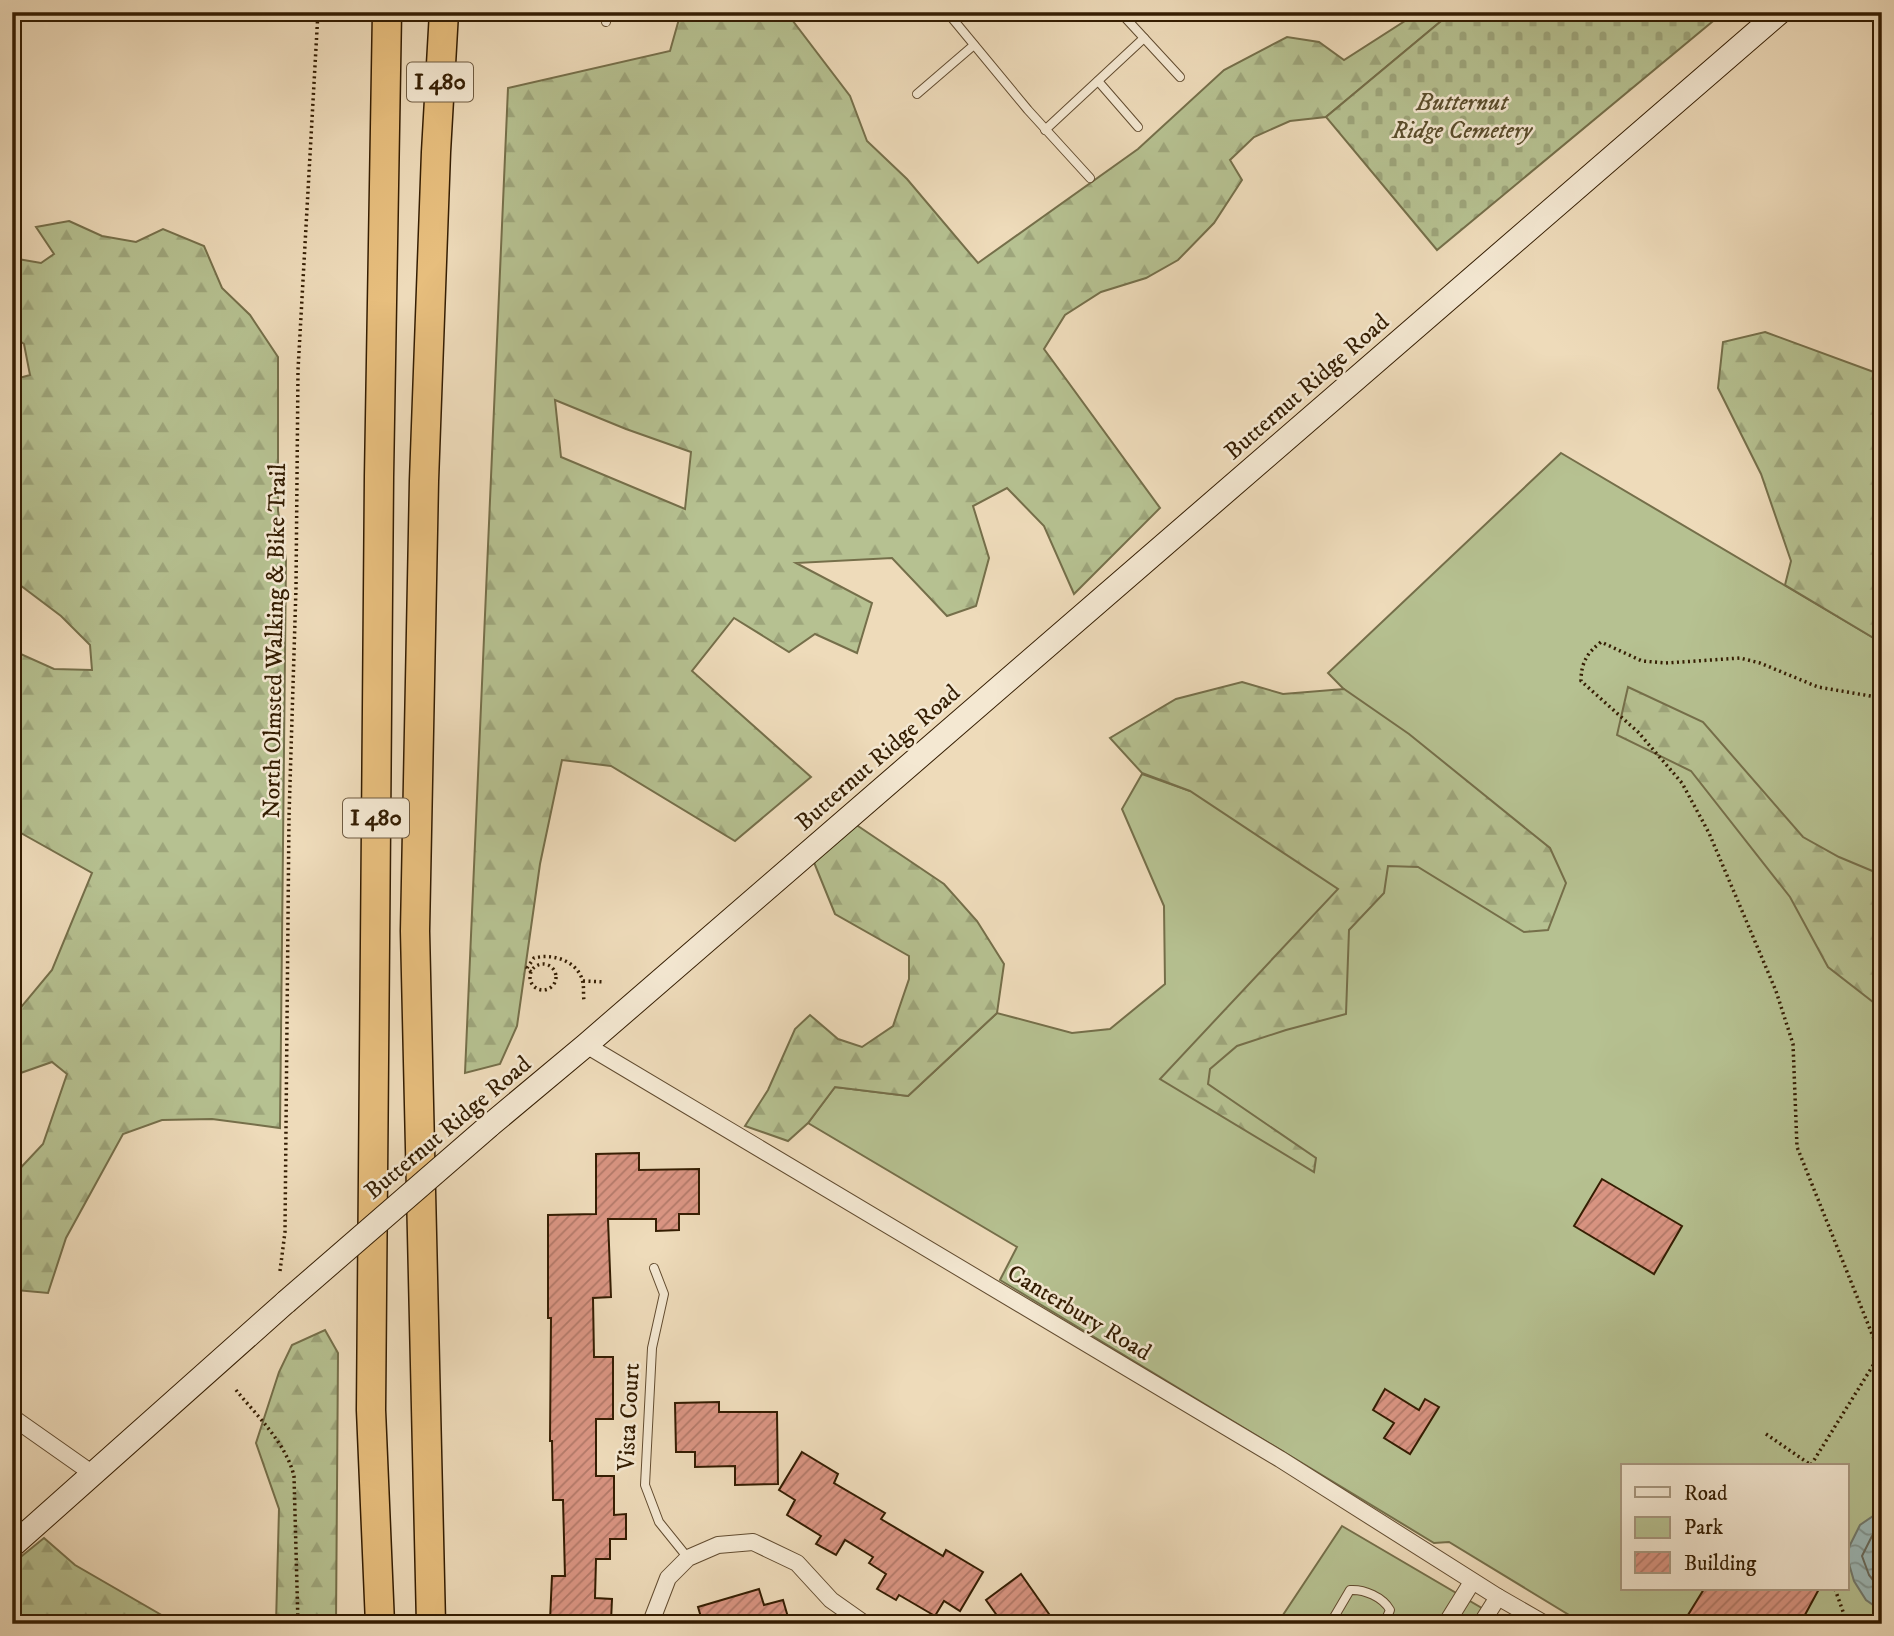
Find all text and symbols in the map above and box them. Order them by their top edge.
road number: I 480 [407,62,473,102]
park label: Butternut Ridge Cemetery [1391,88,1534,146]
street label: Butternut Ridge Road [1218,307,1396,467]
street label: North Olmsted Walking & Bike Trail [257,462,293,819]
street label: Butternut Ridge Road [789,678,967,838]
road number: I 480 [343,798,409,838]
street label: Butternut Ridge Road [359,1049,538,1206]
street label: Canterbury Road [1001,1258,1157,1368]
street label: Vista Court [611,1362,647,1473]
legend [1621,1464,1848,1590]
text: Road [1684,1481,1728,1507]
text: Park [1684,1515,1724,1541]
text: Building [1684,1551,1757,1577]

